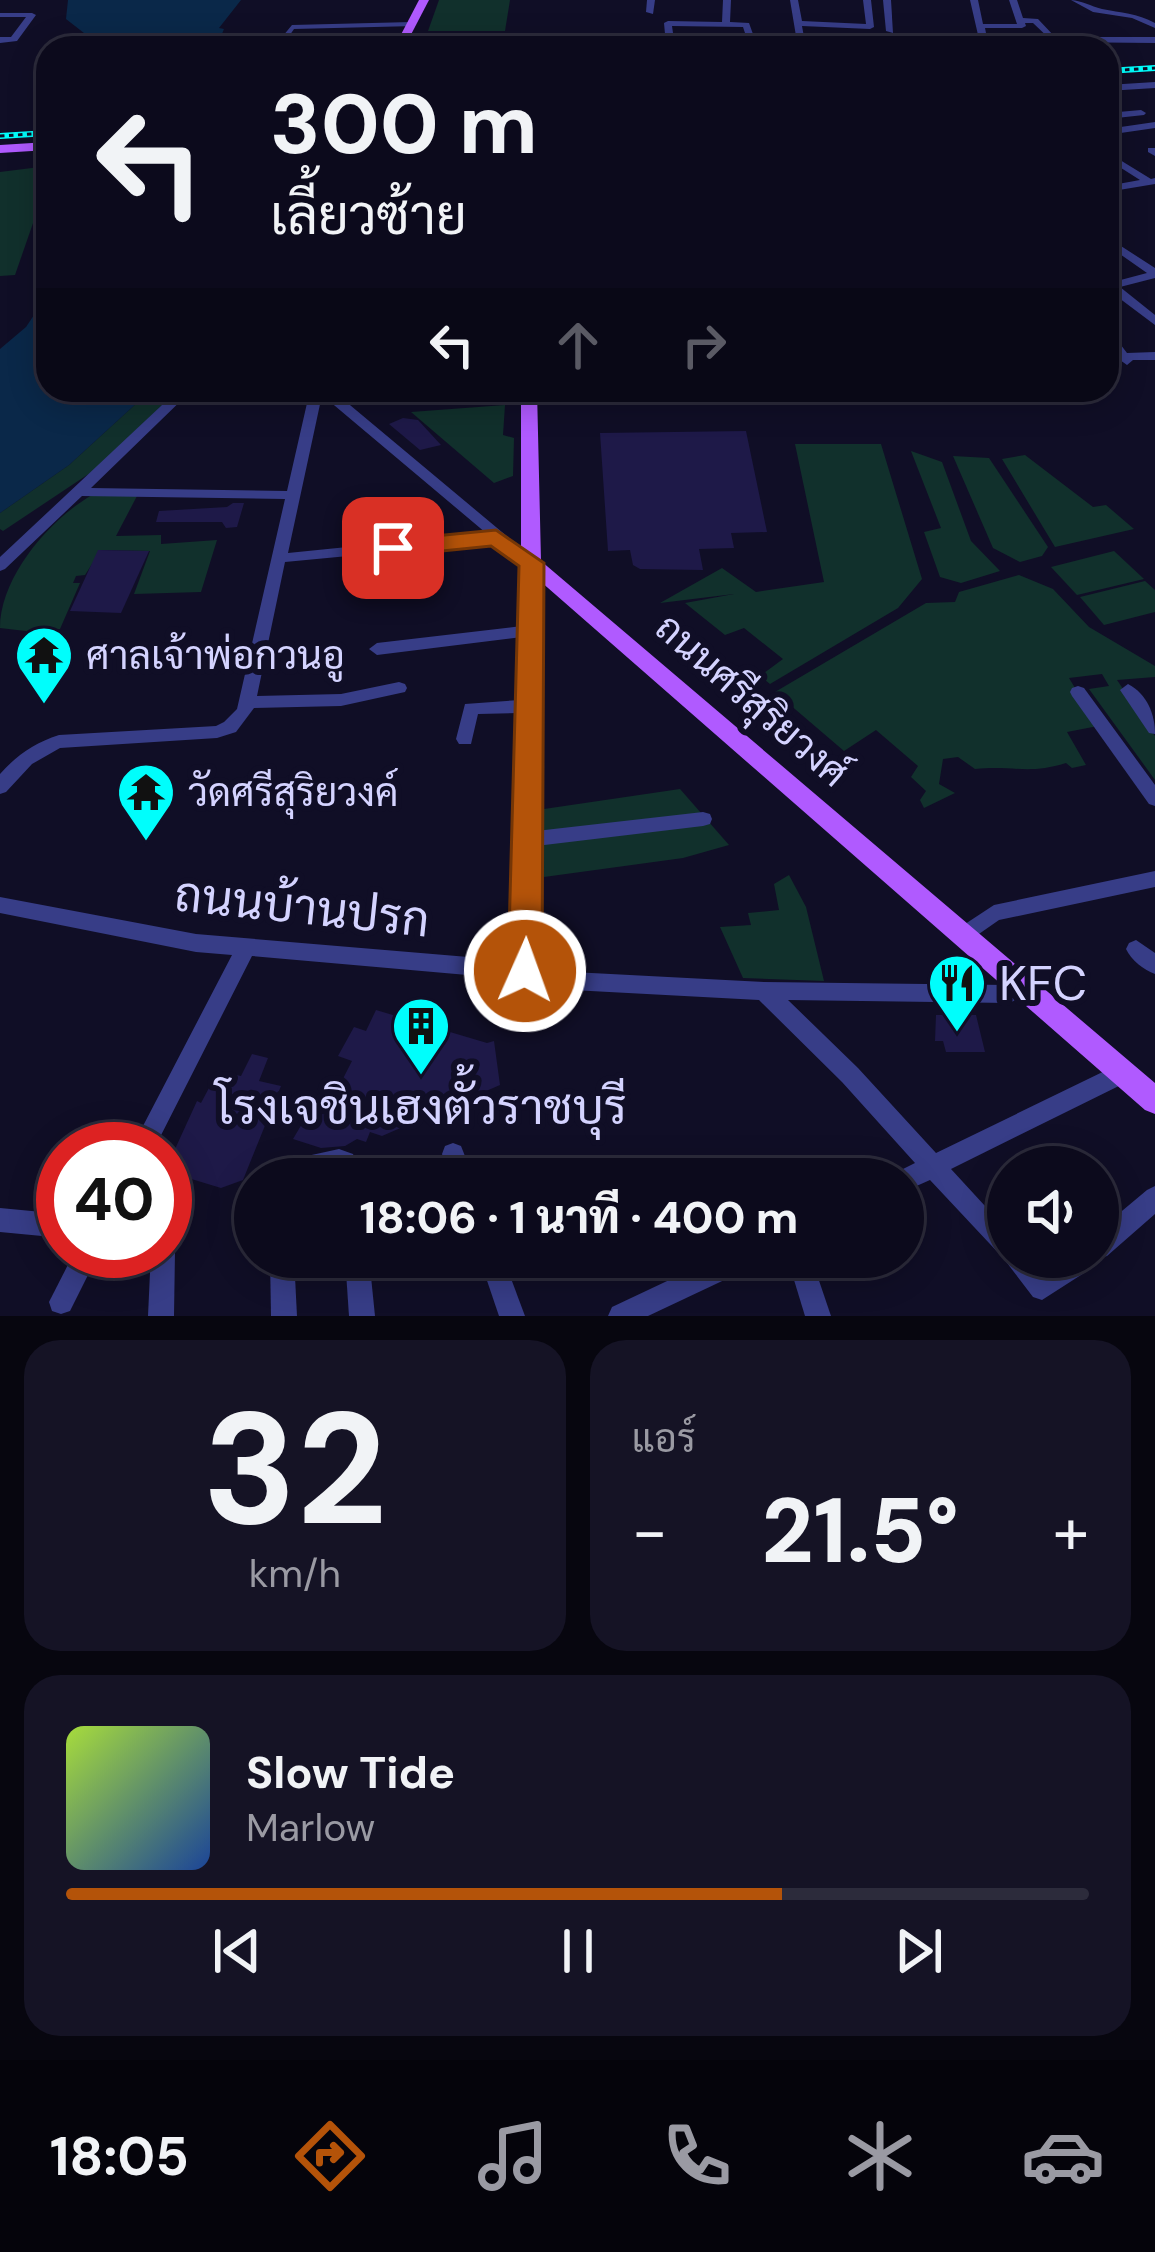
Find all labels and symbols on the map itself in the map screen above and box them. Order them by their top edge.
pin [342,497,444,599]
street label: ถนนศรีสุริยวงศ์ [644,602,859,799]
temple icon: ศาลเจ้าพ่อกวนอู [13,624,75,706]
place label: ศาลเจ้าพ่อกวนอู [86,630,345,682]
temple icon: วัดศรีสุริยวงค์ [115,761,177,843]
place label: วัดศรีสุริยวงค์ [188,767,398,819]
street label: ถนนบ้านปรก [171,862,433,952]
position arrow [462,908,588,1034]
restaurant icon: KFC [926,952,988,1034]
place label: KFC [999,952,1087,1015]
building icon: โรงเจชินเฮงตั้วราชบุรี [390,995,452,1077]
place label: โรงเจชินเฮงตั้วราชบุรี [212,1063,627,1140]
speed limit sign: 40 [36,1122,192,1278]

